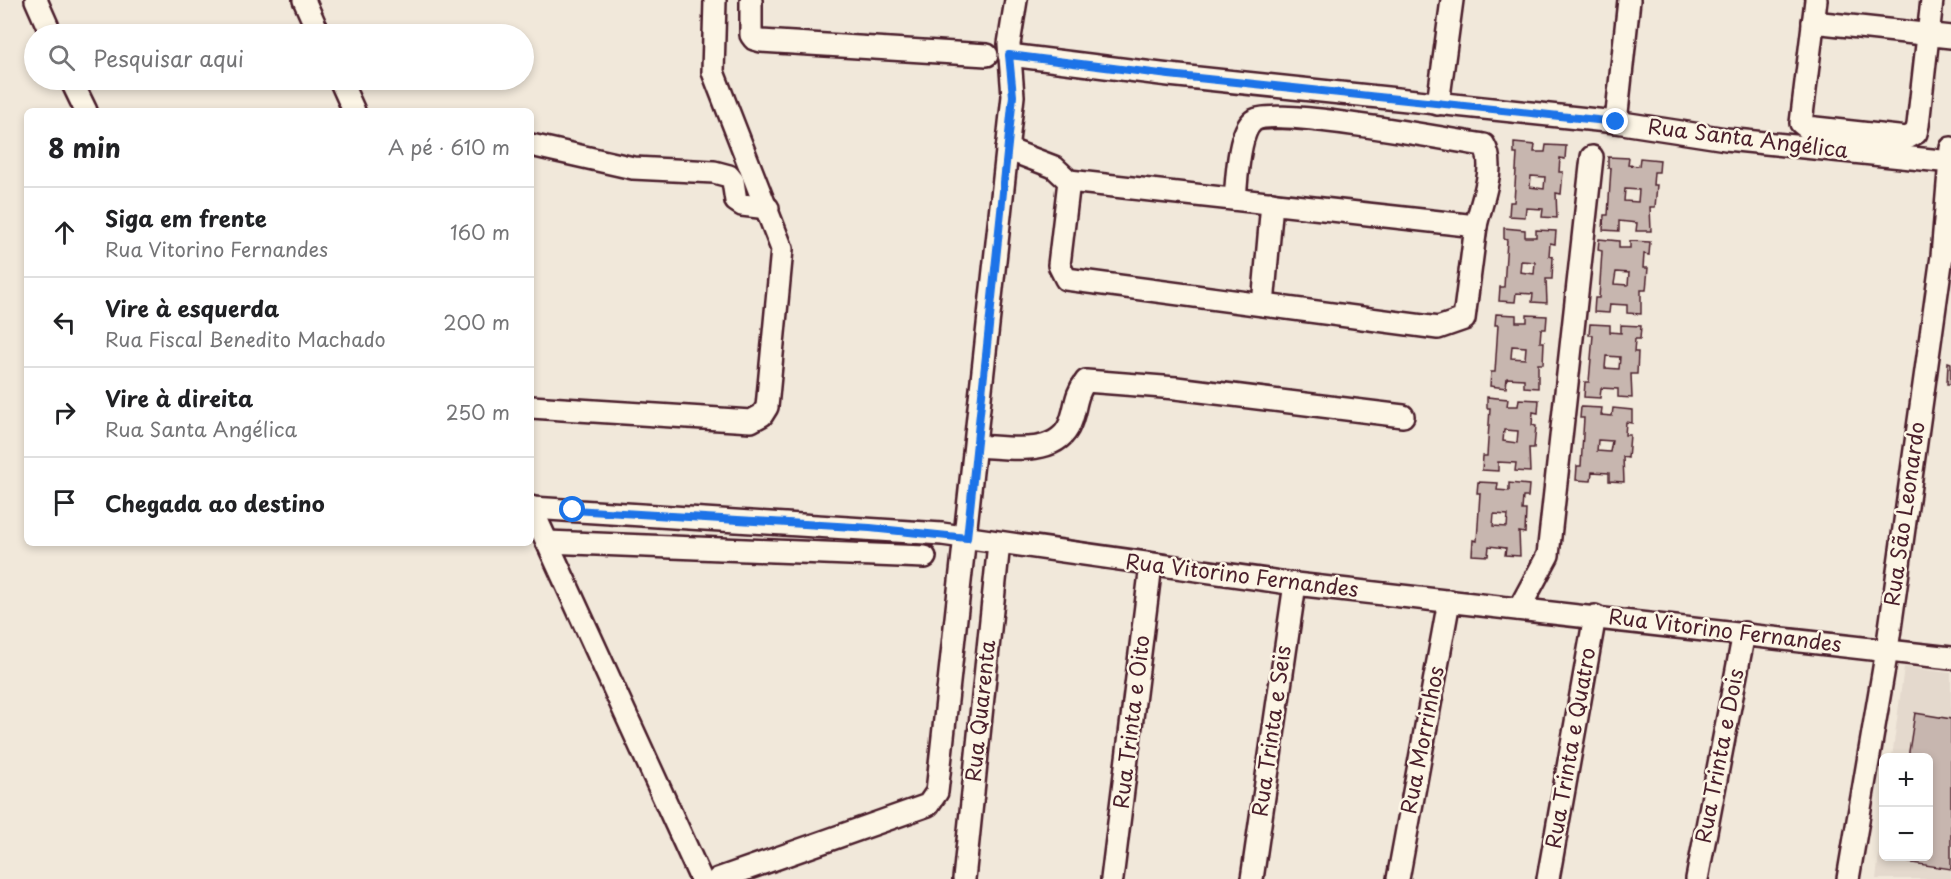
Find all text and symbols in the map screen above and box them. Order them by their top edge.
search box [24,24,534,90]
icon: search [45,41,78,74]
text: Pesquisar aqui [93,41,244,74]
route end [1602,108,1628,134]
street label: Rua Santa Angélica [1646,109,1851,165]
text: 8 min [48,128,121,167]
text: A pé · 610 m [388,132,510,162]
text: Siga em frente [105,201,267,234]
icon: ahead [48,216,81,249]
text: 160 m [450,217,510,247]
text: Rua Vitorino Fernandes [105,234,328,264]
text: Vire à esquerda [105,291,279,324]
icon: left [48,306,81,339]
text: 200 m [443,307,510,337]
text: Rua Fiscal Benedito Machado [105,324,386,354]
text: Vire à direita [105,381,253,414]
icon: right [48,396,81,429]
text: 250 m [446,397,510,427]
text: Rua Santa Angélica [105,414,297,444]
street label: Rua São Leonardo [1874,419,1932,608]
icon: arrive [48,486,81,519]
text: Chegada ao destino [105,486,325,519]
route start [559,496,585,522]
street label: Rua Vitorino Fernandes [1124,544,1361,604]
street label: Rua Vitorino Fernandes [1607,599,1844,659]
street label: Rua Trinta e Oito [1103,633,1157,810]
street label: Rua Quarenta [956,638,1002,783]
street label: Rua Trinta e Seis [1242,643,1298,818]
street label: Rua Trinta e Quatro [1536,645,1602,851]
street label: Rua Morrinhos [1391,663,1451,816]
street label: Rua Trinta e Dois [1685,666,1751,846]
map controls [1879,753,1933,861]
button: + [1879,753,1933,807]
button: − [1879,807,1933,861]

